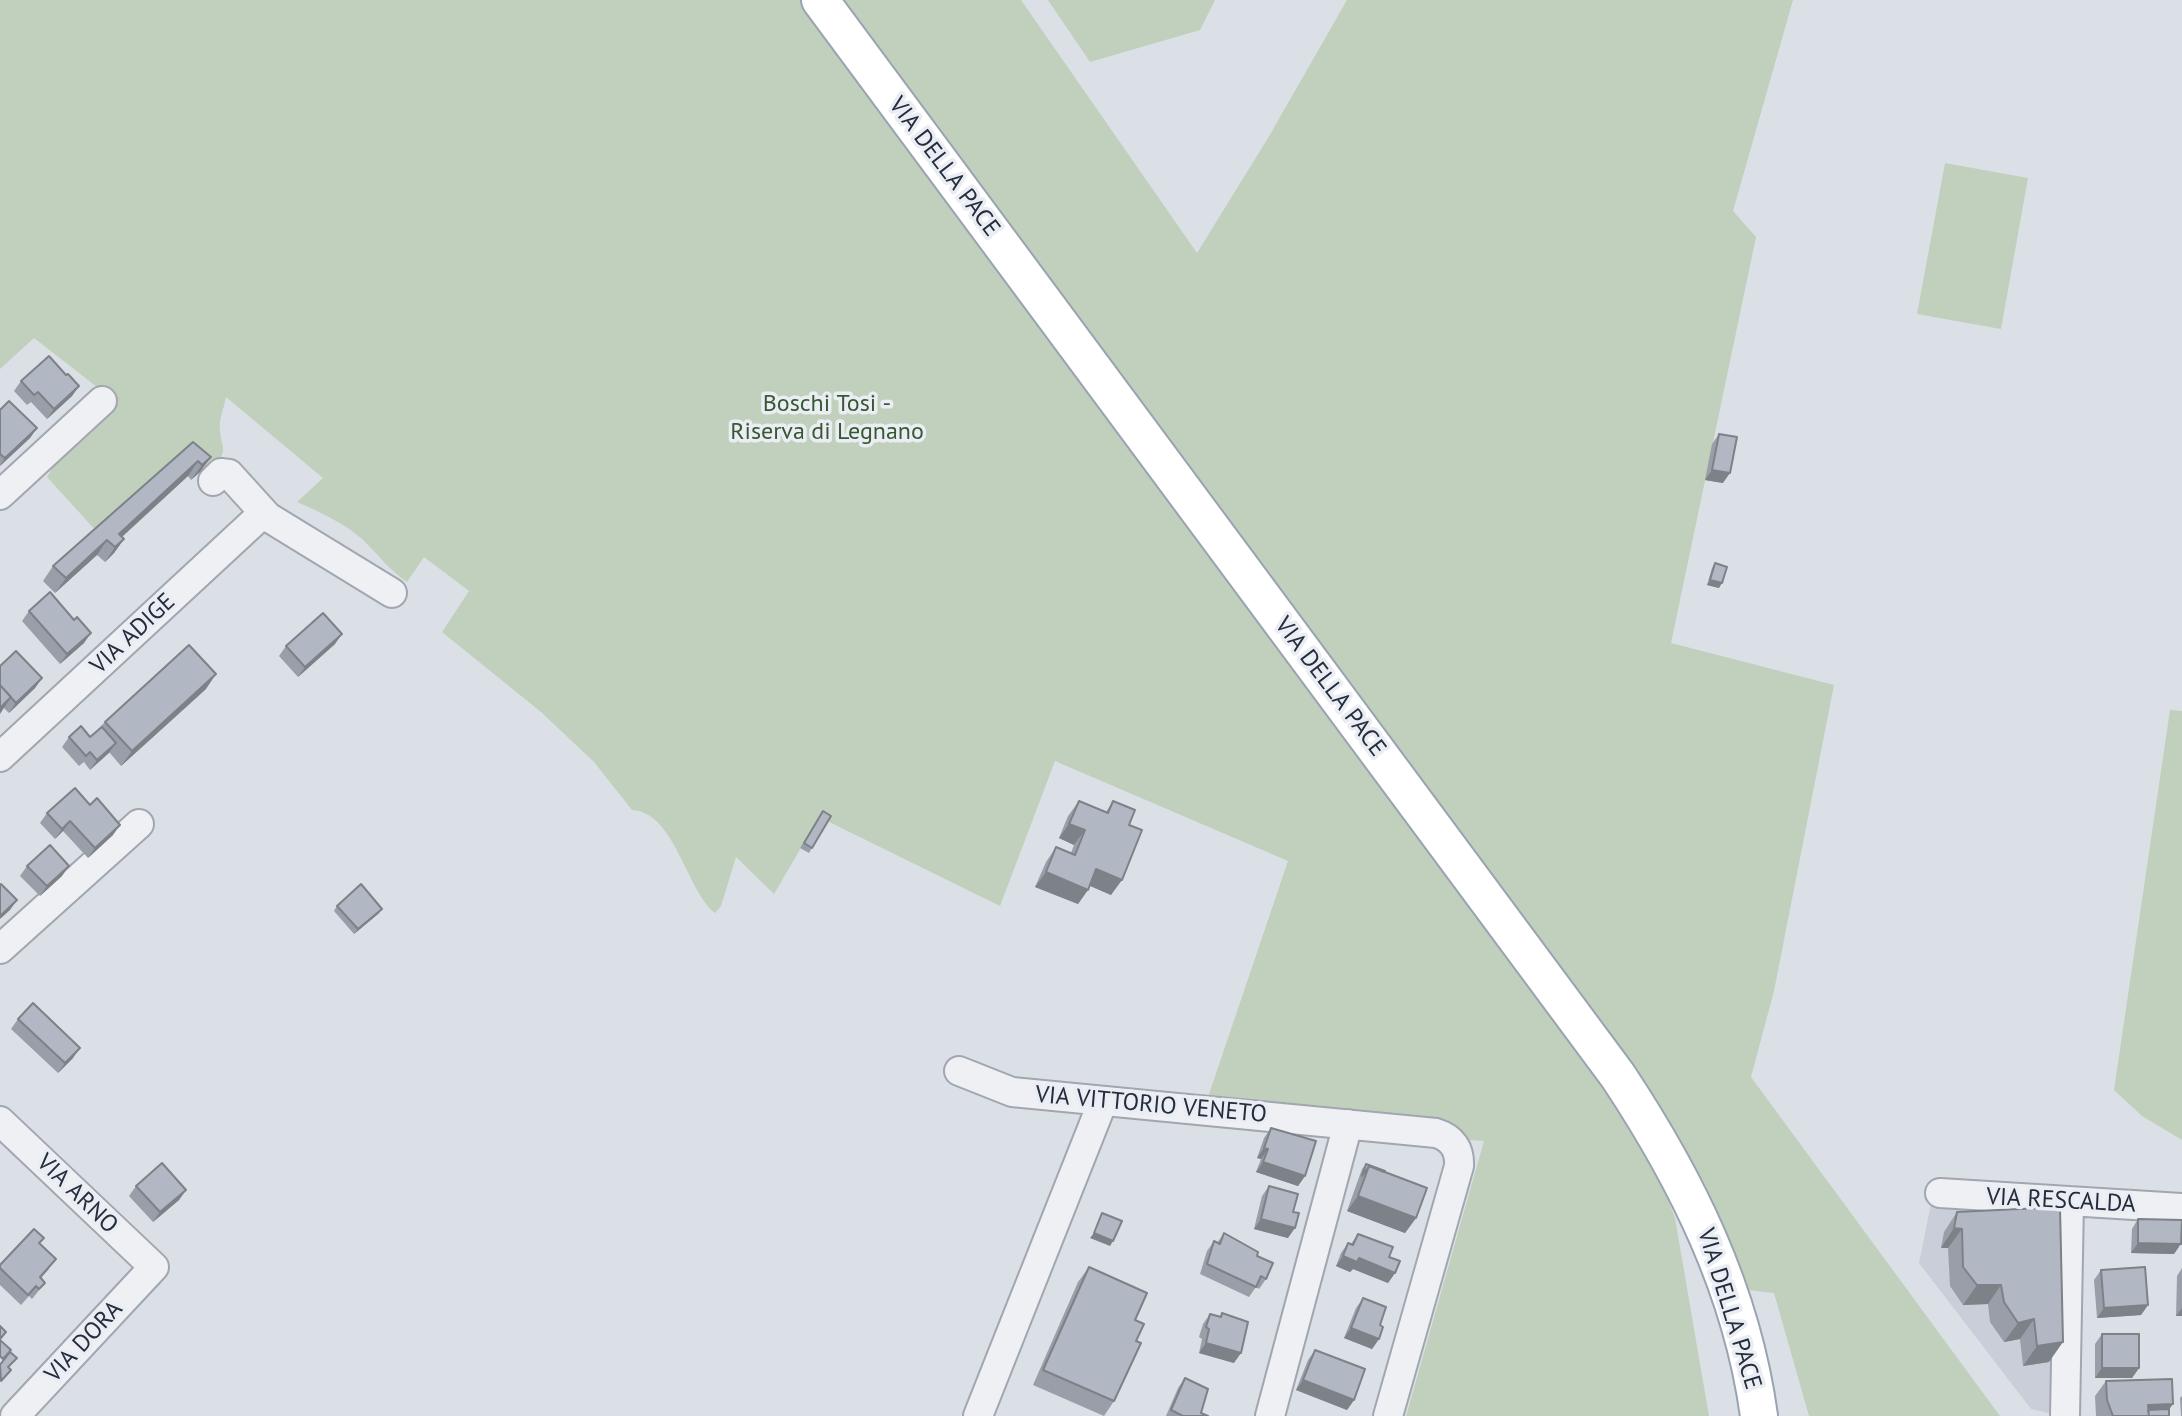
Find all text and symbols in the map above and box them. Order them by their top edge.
street label: VIA DELLA PACE [882,92,1006,242]
park label: Boschi Tosi - Riserva di Legnano [730,390,924,446]
street label: VIA ADIGE [85,588,181,680]
street label: VIA DELLA PACE [1268,612,1392,762]
street label: VIA VITTORIO VENETO [1034,1081,1268,1129]
street label: VIA ARNO [30,1148,124,1240]
street label: VIA RESCALDA [1986,1183,2136,1219]
street label: VIA DELLA PACE [1691,1225,1767,1393]
street label: VIA DORA [39,1295,129,1389]

